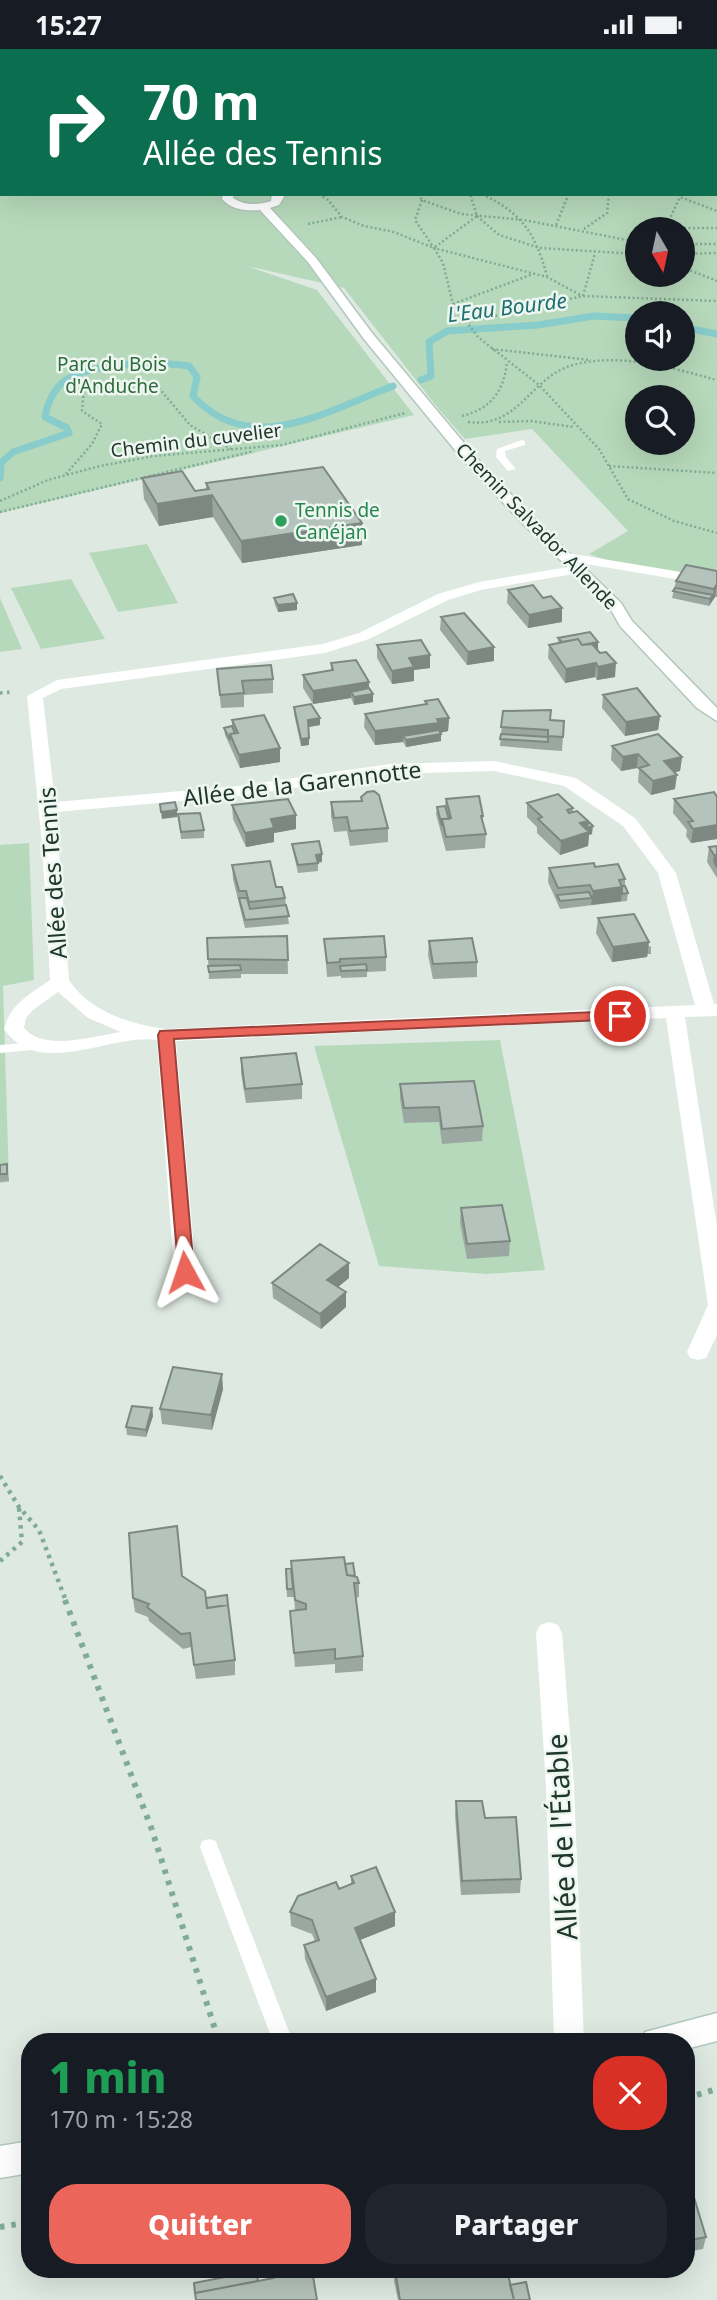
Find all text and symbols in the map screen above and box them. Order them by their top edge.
text: 15:27 [35,7,102,43]
text: 70 m [143,68,260,134]
icon: right [28,77,119,168]
text: Allée des Tennis [143,131,383,174]
north arrow [625,217,695,287]
map controls [625,217,695,455]
water label: L'Eau Bourde [446,286,568,328]
button: sound [625,301,695,371]
park label: Parc du Bois d'Anduche [57,351,167,399]
button: search [625,385,695,455]
street label: Chemin du cuvelier [109,417,283,463]
street label: Chemin Salvador Allende [450,437,624,615]
place label: Tennis de Canéjan [295,497,380,545]
marker: Tennis de Canéjan [273,513,289,529]
street label: Allée de la Garennotte [181,752,423,814]
street label: Allée des Tennis [30,786,74,960]
pin [590,986,650,1046]
icon: arrive [601,997,639,1035]
position arrow [148,1235,222,1309]
street label: Allée de l'Étable [537,1733,585,1941]
text: 1 min [49,2048,166,2105]
button: close [593,2056,667,2130]
text: 170 m · 15:28 [49,2103,193,2135]
button: Quitter [49,2184,351,2264]
button: Partager [365,2184,667,2264]

